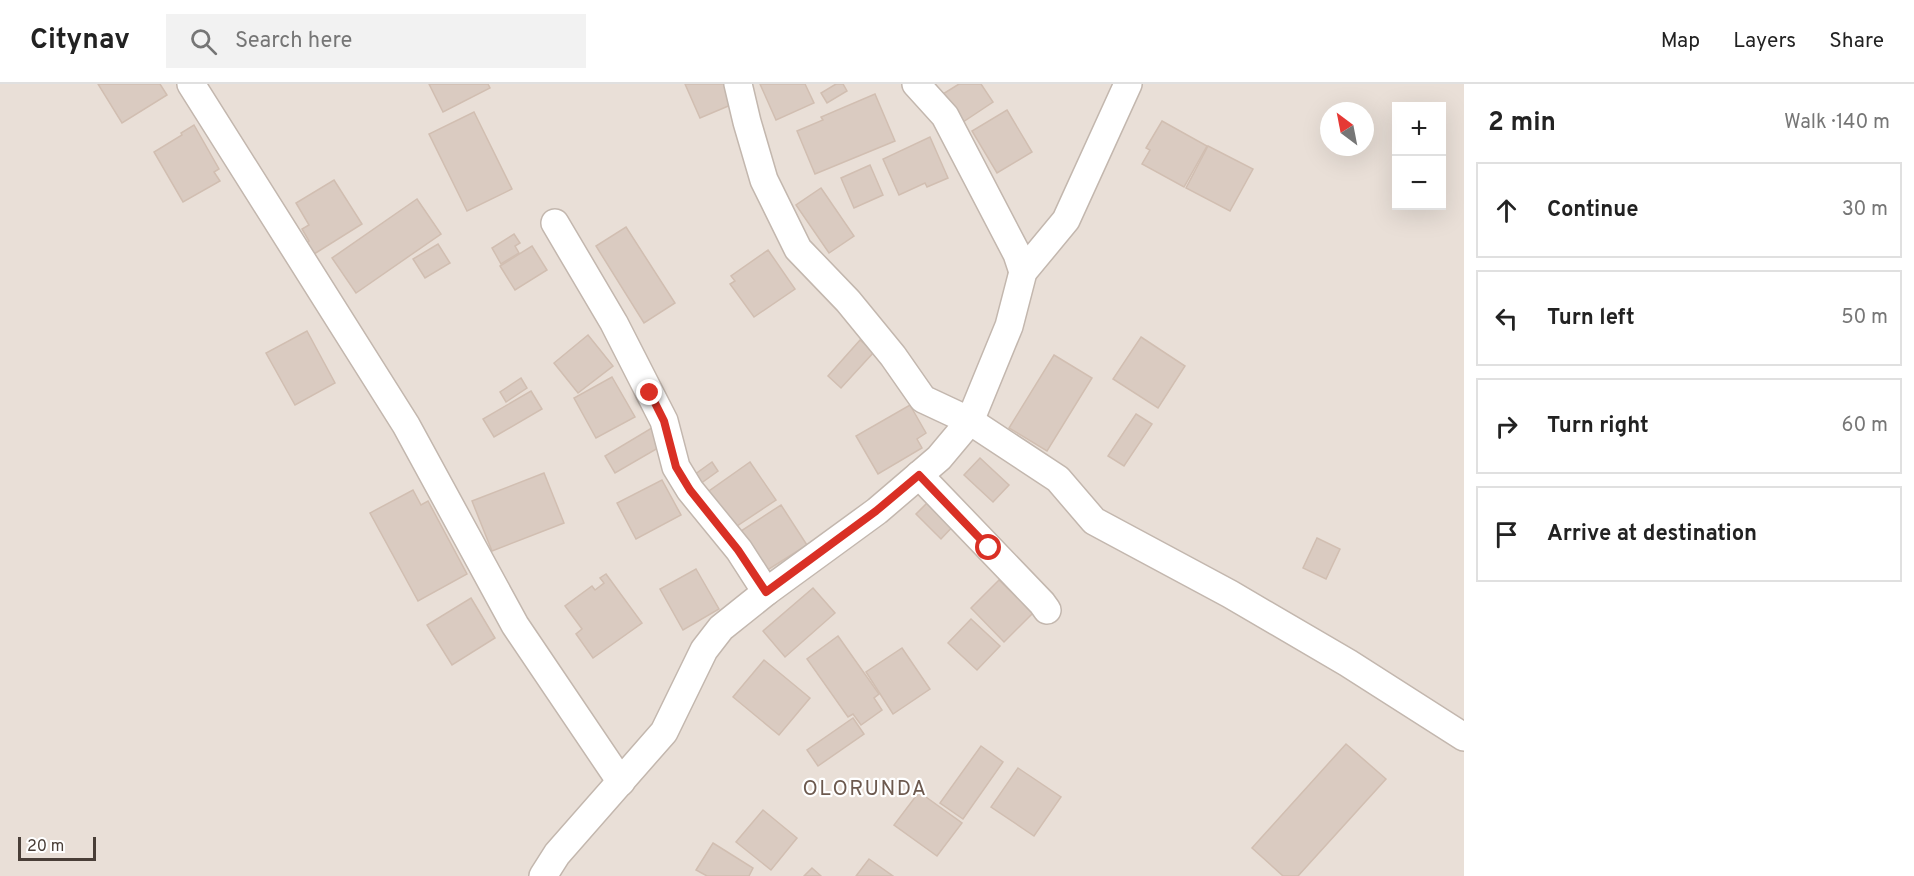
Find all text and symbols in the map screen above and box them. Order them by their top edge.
search box [166,14,586,68]
text: Citynav [30,23,130,59]
icon: search [187,25,220,58]
text: Search here [235,28,352,55]
text: Map [1661,28,1700,55]
text: Layers [1733,28,1796,55]
text: Share [1829,28,1884,55]
north arrow [1320,102,1374,156]
map controls [1392,102,1446,210]
button: + [1392,102,1446,156]
text: 2 min [1488,107,1556,140]
text: Walk · 140 m [1784,110,1890,136]
button: − [1392,156,1446,210]
icon: ahead [1490,194,1523,227]
text: Continue [1547,197,1638,224]
text: 30 m [1842,197,1888,223]
icon: left [1490,302,1523,335]
text: Turn left [1547,305,1635,332]
text: 50 m [1841,305,1888,331]
route end [636,379,662,405]
icon: right [1490,410,1523,443]
text: Turn right [1547,413,1649,440]
text: 60 m [1842,413,1888,439]
icon: arrive [1490,518,1523,551]
text: Arrive at destination [1547,521,1757,548]
route start [975,534,1001,560]
district label: OLORUNDA [803,776,927,803]
scale bar [18,834,96,862]
text: 20 m [27,837,64,857]

